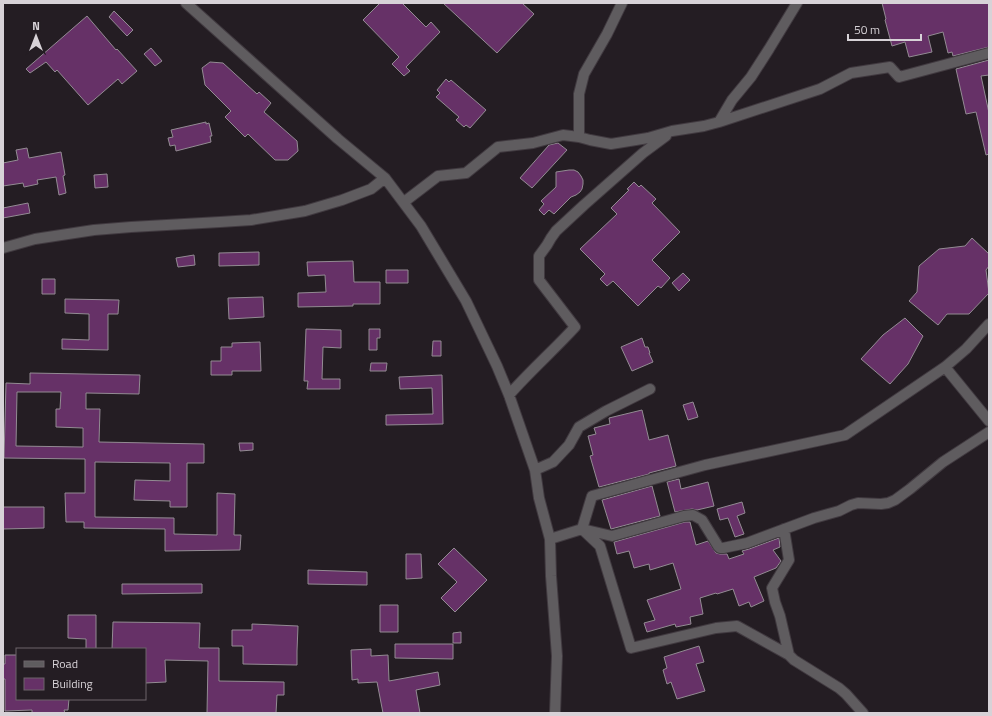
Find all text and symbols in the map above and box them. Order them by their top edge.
north arrow [16,16,56,56]
scale bar [848,16,921,42]
text: N [32,18,40,34]
text: 50 m [854,20,880,39]
legend [16,648,146,700]
text: Road [52,654,78,673]
text: Building [52,674,93,693]

